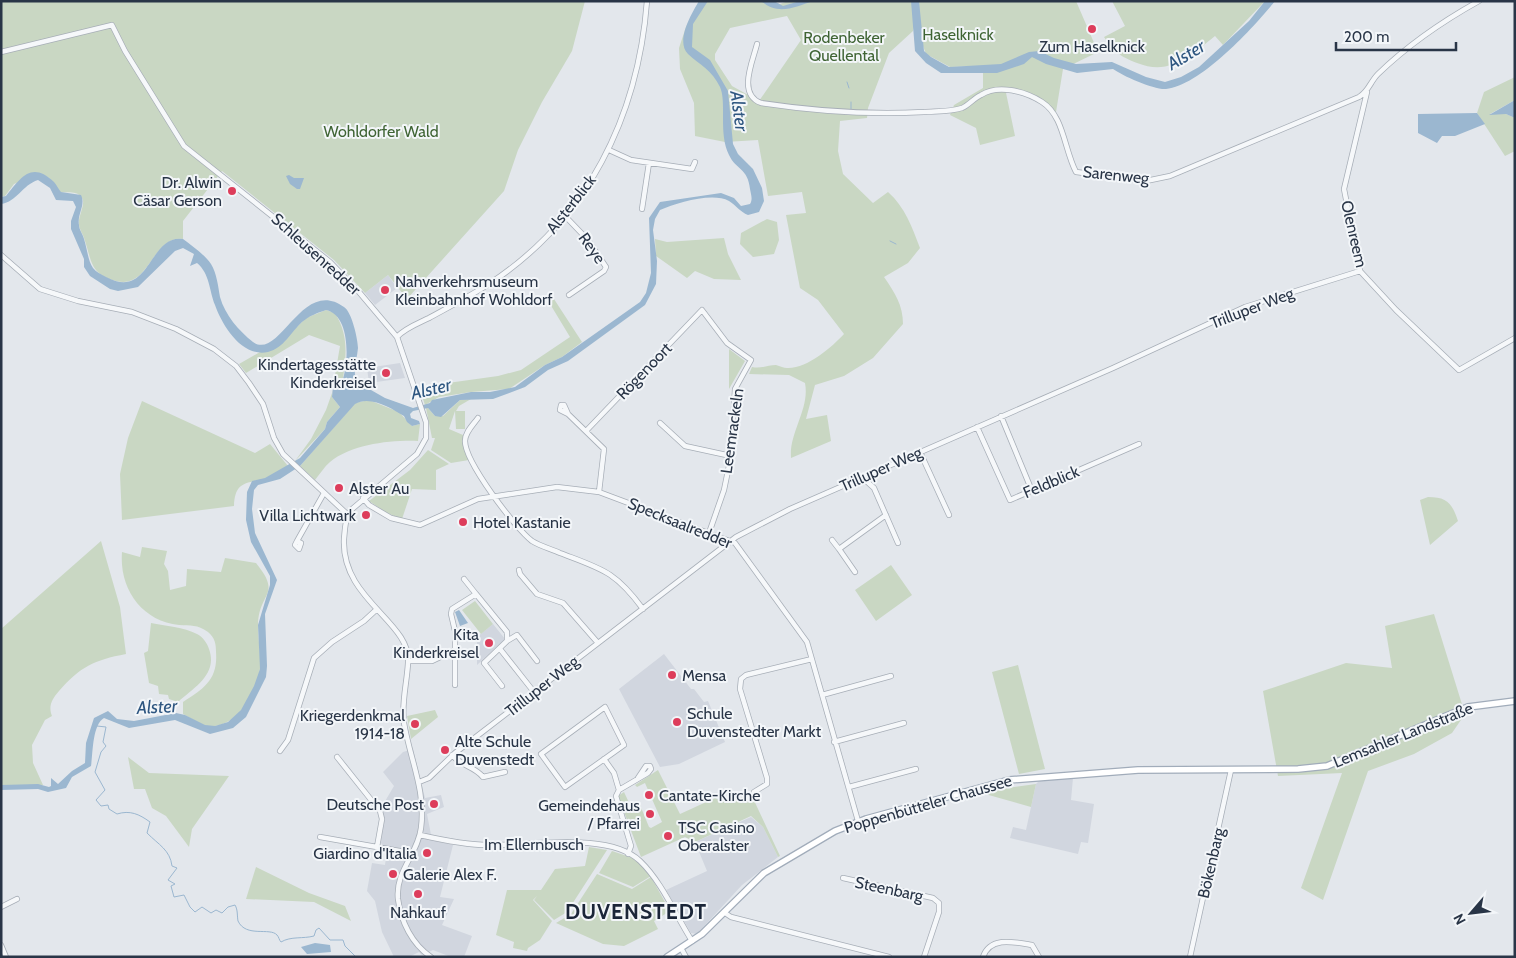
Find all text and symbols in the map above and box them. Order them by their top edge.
scale bar [1336,20,1456,52]
marker: Zum Haselknick [1086,23,1098,35]
park label: Haselknick [922,25,995,44]
park label: Rodenbeker Quellental [803,28,886,65]
text: 200 m [1344,28,1389,46]
water label: Alster [1162,34,1210,75]
place label: Zum Haselknick [1039,37,1146,56]
water label: Alster [725,88,753,134]
park label: Wohldorfer Wald [323,122,439,141]
street label: Sarenweg [1082,162,1151,188]
street label: Alsterblick [542,170,600,237]
place label: Dr. Alwin Cäsar Gerson [133,173,222,210]
marker: Dr. Alwin Cäsar Gerson [226,185,238,197]
street label: Olenreem [1337,199,1371,269]
street label: Schleusenredder [268,209,365,300]
street label: Reye [574,229,610,267]
place label: Nahverkehrsmuseum Kleinbahnhof Wohldorf [395,272,553,309]
street label: Trilluper Weg [1208,283,1297,333]
marker: Nahverkehrsmuseum Kleinbahnhof Wohldorf [379,284,391,296]
street label: Rögenoort [612,338,676,403]
place label: Kindertagesstätte Kinderkreisel [258,355,376,392]
marker: Kindertagesstätte Kinderkreisel [380,367,392,379]
water label: Alster [408,373,455,405]
street label: Leemrackeln [717,387,747,475]
street label: Trilluper Weg [837,442,926,496]
street label: Feldblick [1020,461,1083,502]
place label: Alster Au [349,479,409,498]
marker: Alster Au [333,482,345,494]
street label: Specksaalredder [625,493,736,553]
place label: Villa Lichtwark [259,506,357,525]
marker: Villa Lichtwark [360,509,372,521]
place label: Hotel Kastanie [473,513,571,532]
marker: Hotel Kastanie [457,516,469,528]
place label: Kita Kinderkreisel [393,625,479,662]
marker: Kita Kinderkreisel [483,637,495,649]
street label: Trilluper Weg [502,651,583,721]
place label: Mensa [682,666,727,685]
marker: Mensa [666,669,678,681]
water label: Alster [135,695,179,719]
street label: Lemsahler Landstraße [1330,698,1476,772]
place label: Schule Duvenstedter Markt [687,704,822,741]
place label: Kriegerdenkmal 1914-18 [300,706,405,743]
marker: Schule Duvenstedter Markt [671,716,683,728]
marker: Kriegerdenkmal 1914-18 [409,718,421,730]
place label: Alte Schule Duvenstedt [455,732,535,769]
marker: Alte Schule Duvenstedt [439,744,451,756]
street label: Poppenbütteler Chaussee [842,771,1014,837]
place label: Cantate-Kirche [659,786,760,805]
marker: Cantate-Kirche [643,789,655,801]
place label: Deutsche Post [326,795,425,814]
place label: Gemeindehaus / Pfarrei [538,796,640,833]
marker: Deutsche Post [428,798,440,810]
marker: Gemeindehaus / Pfarrei [644,808,656,820]
place label: TSC Casino Oberalster [678,818,755,855]
street label: Bökenbarg [1194,825,1229,900]
marker: TSC Casino Oberalster [662,830,674,842]
street label: Im Ellernbusch [484,835,584,854]
place label: Giardino d'Italia [313,844,417,863]
marker: Giardino d'Italia [421,847,433,859]
place label: Galerie Alex F. [403,865,497,884]
marker: Galerie Alex F. [387,868,399,880]
street label: Steenbarg [853,873,926,906]
marker: Nahkauf [412,888,424,900]
north arrow [1446,888,1496,938]
district label: DUVENSTEDT [565,899,707,924]
place label: Nahkauf [390,903,447,922]
text: N [1449,911,1470,928]

